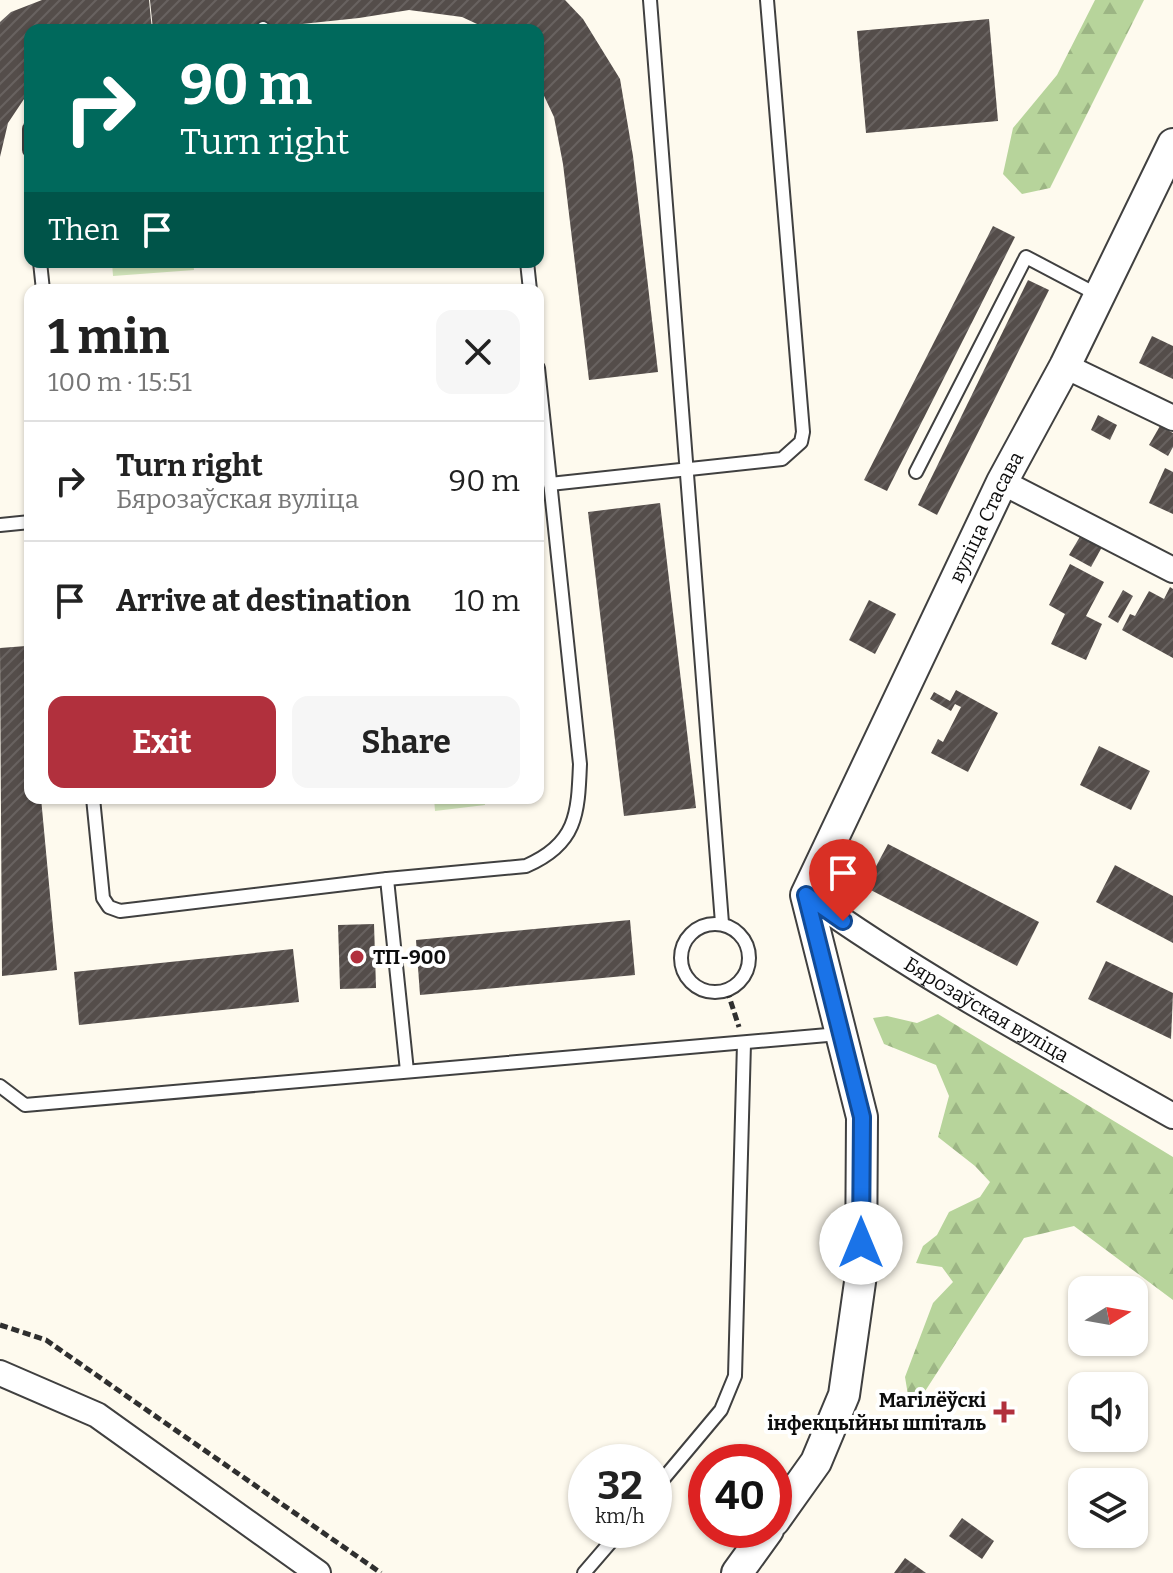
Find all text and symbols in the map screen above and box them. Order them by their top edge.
text: 90 m [180,52,312,119]
icon: right [48,56,152,160]
text: Turn right [180,120,349,164]
icon: arrive [135,208,179,252]
text: Then [48,212,119,248]
text: 1 min [48,308,169,366]
button: close [436,310,520,394]
text: 100 m · 15:51 [48,367,192,398]
street label: вуліца Стасава [944,447,1028,586]
text: Turn right [116,448,263,484]
icon: right [48,459,92,503]
text: 90 m [449,463,520,499]
text: Бярозаўская вуліца [116,484,359,515]
icon: arrive [48,579,92,623]
text: Arrive at destination [116,583,411,619]
text: 10 m [454,583,520,619]
button: Exit [48,696,276,788]
button: Share [292,696,520,788]
pin [809,839,877,921]
icon: arrive [821,851,865,895]
place label: ТП-900 [373,945,446,969]
marker: ТП-900 [348,948,366,966]
street label: Бярозаўская вуліца [900,952,1073,1067]
position arrow [819,1201,903,1285]
north arrow [1068,1276,1148,1356]
map controls [1068,1276,1148,1548]
button: sound [1068,1372,1148,1452]
place label: Магілёўскі інфекцыйны шпіталь [767,1388,987,1435]
marker: Магілёўскі інфекцыйны шпіталь [993,1401,1015,1423]
speed limit sign: 40 [688,1444,792,1548]
text: 32 [597,1462,643,1510]
button: layers [1068,1468,1148,1548]
text: km/h [595,1504,645,1528]

